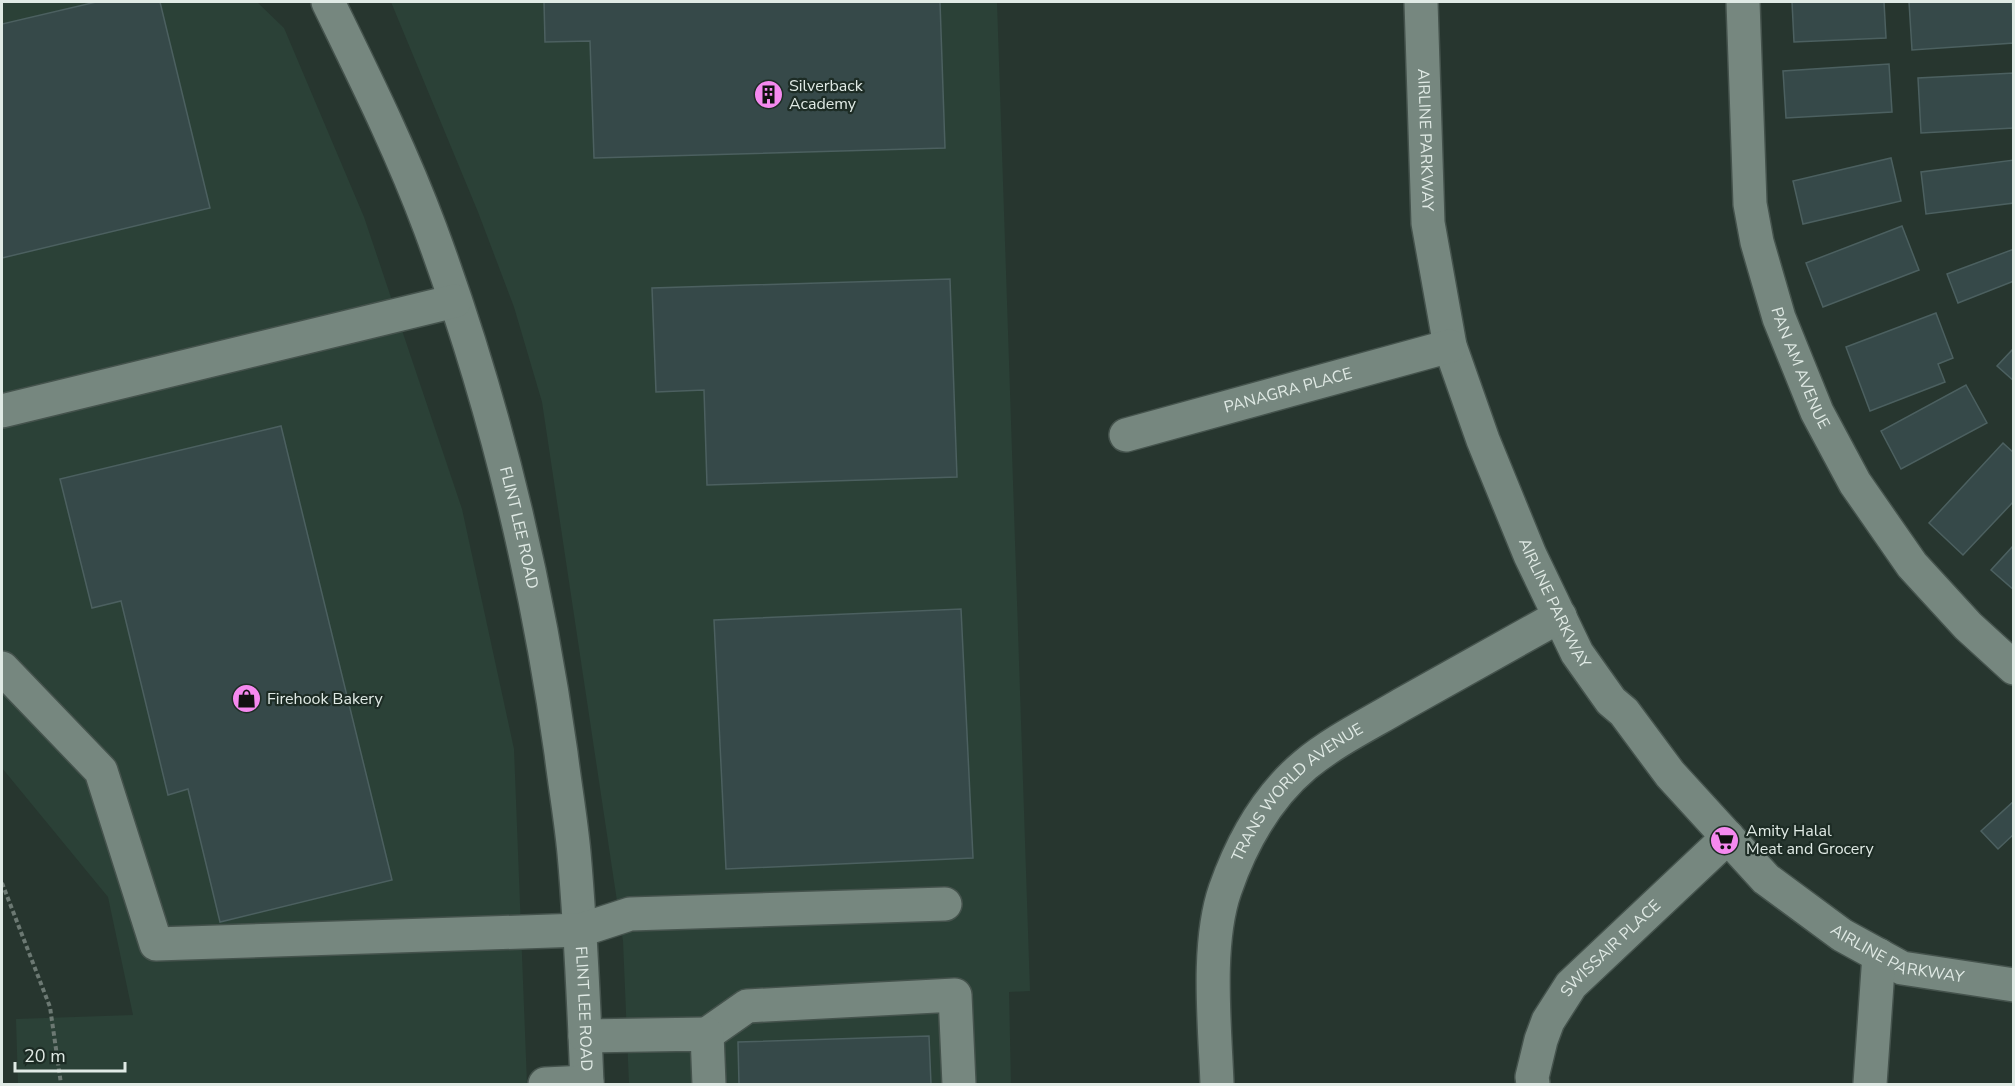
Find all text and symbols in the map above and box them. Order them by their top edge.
street label: AIRLINE PARKWAY [1412,68,1439,212]
place label: Silverback Academy [789,75,864,115]
building icon: Silverback Academy [752,79,784,111]
street label: PAN AM AVENUE [1765,304,1835,433]
street label: PANAGRA PLACE [1221,362,1355,419]
street label: FLINT LEE ROAD [494,464,544,591]
street label: AIRLINE PARKWAY [1513,535,1596,673]
shop icon: Firehook Bakery [230,683,262,715]
place label: Firehook Bakery [267,688,383,710]
street label: TRANS WORLD AVENUE [1227,718,1367,865]
place label: Amity Halal Meat and Grocery [1746,820,1874,860]
supermarket icon: Amity Halal Meat and Grocery [1709,824,1741,856]
street label: SWISSAIR PLACE [1555,895,1666,1001]
street label: AIRLINE PARKWAY [1826,919,1966,988]
street label: FLINT LEE ROAD [570,946,597,1071]
scale bar [15,1035,124,1073]
text: 20 m [24,1044,66,1068]

